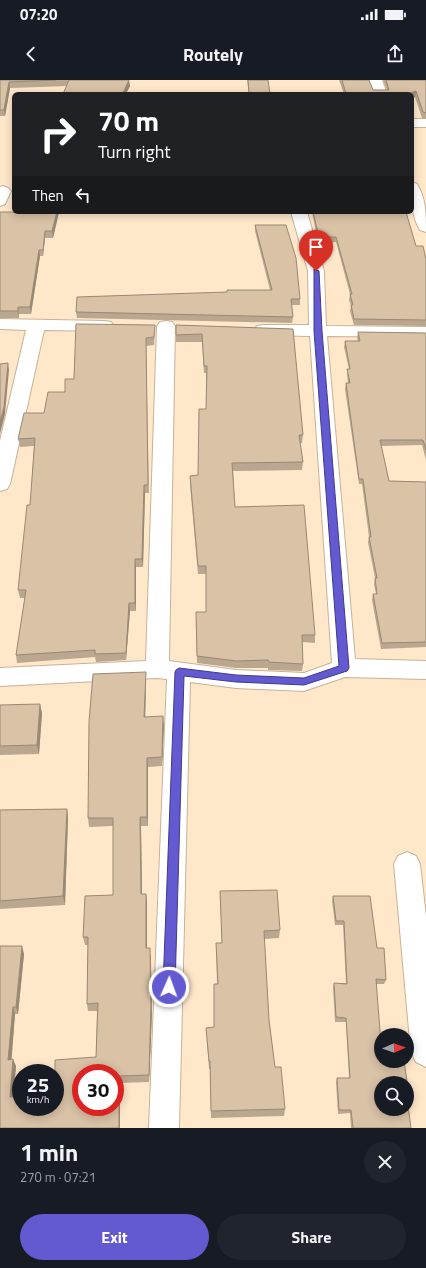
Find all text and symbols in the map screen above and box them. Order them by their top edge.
text: 07:20 [20,3,57,26]
text: Routely [183,41,243,68]
icon: back [20,43,42,65]
icon: share [384,43,406,65]
text: 70 m [98,99,159,142]
icon: right [32,108,84,160]
text: Turn right [98,138,171,165]
text: Then [32,184,64,207]
icon: left [72,184,94,206]
pin [299,230,333,271]
icon: arrive [305,236,327,258]
position arrow [148,966,190,1008]
north arrow [374,1028,414,1068]
map controls [374,1028,414,1116]
speed limit sign: 30 [72,1064,124,1116]
text: 25 [27,1069,49,1100]
button: search [374,1076,414,1116]
text: km/h [27,1092,49,1107]
text: 1 min [20,1134,78,1170]
button: close [364,1141,406,1183]
text: 270 m · 07:21 [20,1167,96,1187]
button: Exit [20,1214,209,1260]
button: Share [217,1214,406,1260]

